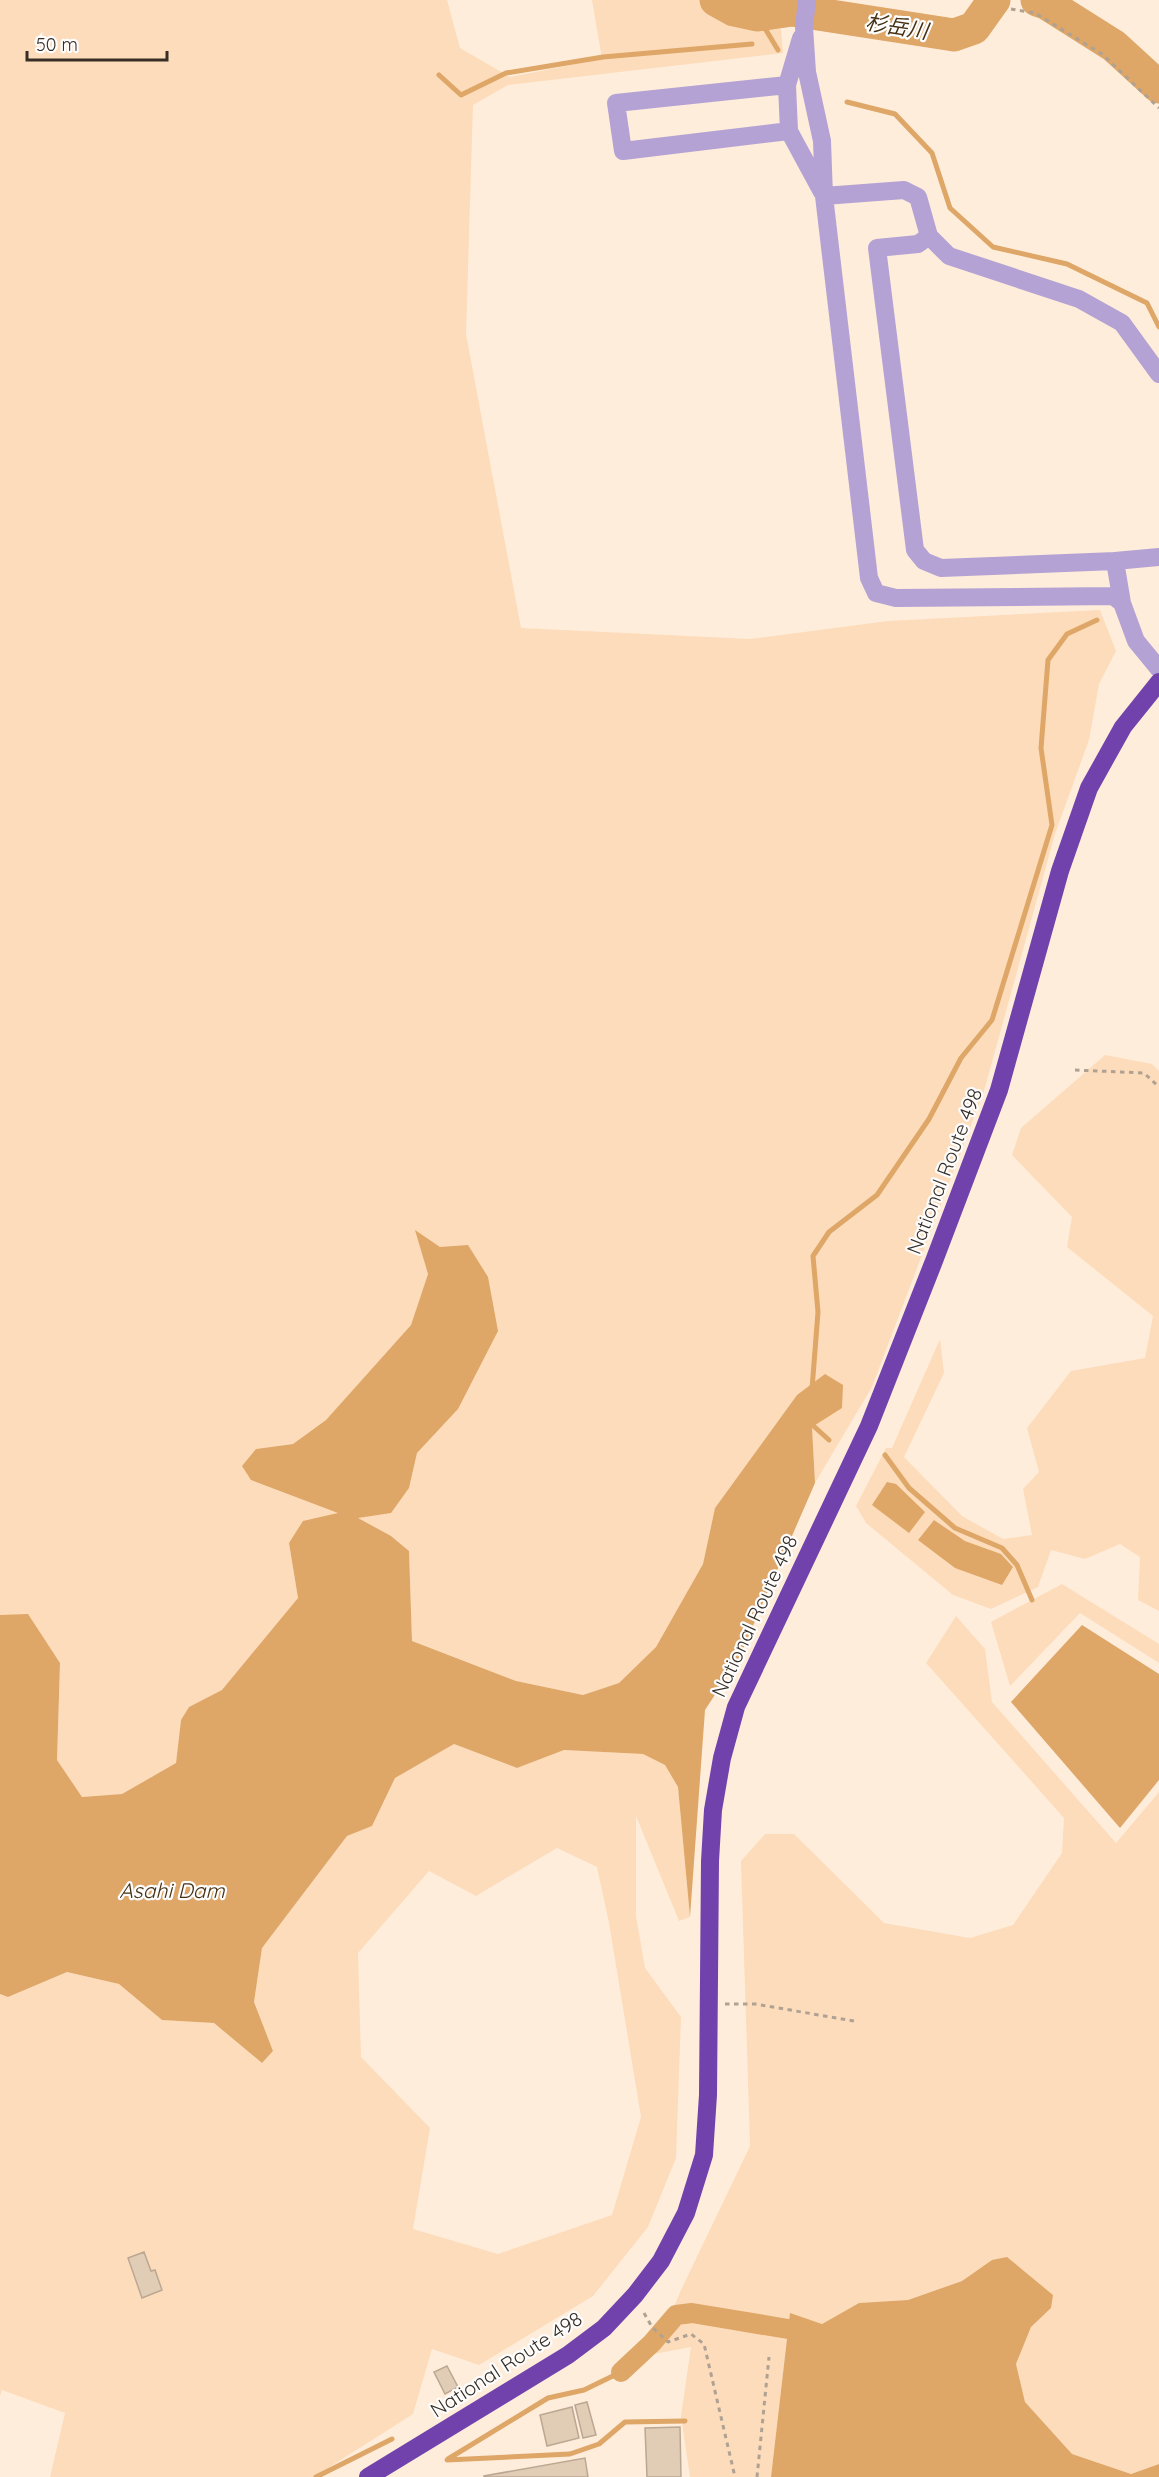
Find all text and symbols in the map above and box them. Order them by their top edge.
water label: 杉岳川 [864,8,932,44]
scale bar [27,24,166,62]
text: 50 m [36,33,78,56]
street label: National Route 498 [901,1084,987,1258]
street label: National Route 498 [706,1531,802,1701]
water label: Asahi Dam [119,1877,226,1903]
street label: National Route 498 [425,2306,587,2422]

